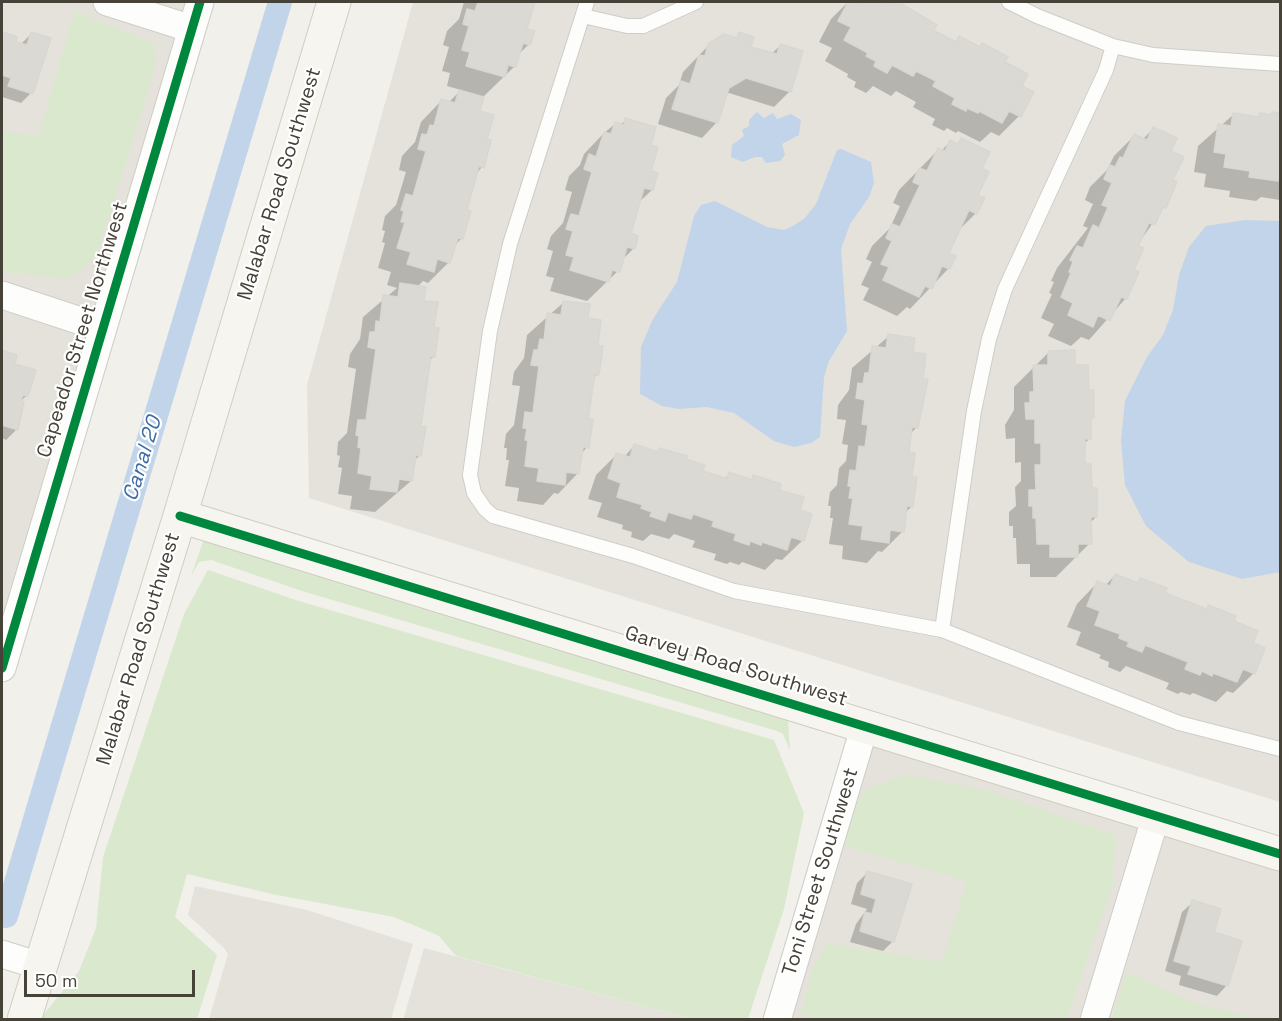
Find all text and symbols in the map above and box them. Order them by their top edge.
street label: Malabar Road Southwest [233,65,327,303]
street label: Capeador Street Northwest [33,199,133,461]
water label: Canal 20 [118,414,168,504]
street label: Malabar Road Southwest [92,530,186,768]
street label: Garvey Road Southwest [622,622,850,712]
street label: Toni Street Southwest [778,765,864,979]
scale bar [27,958,198,996]
text: 50 m [35,969,77,992]

